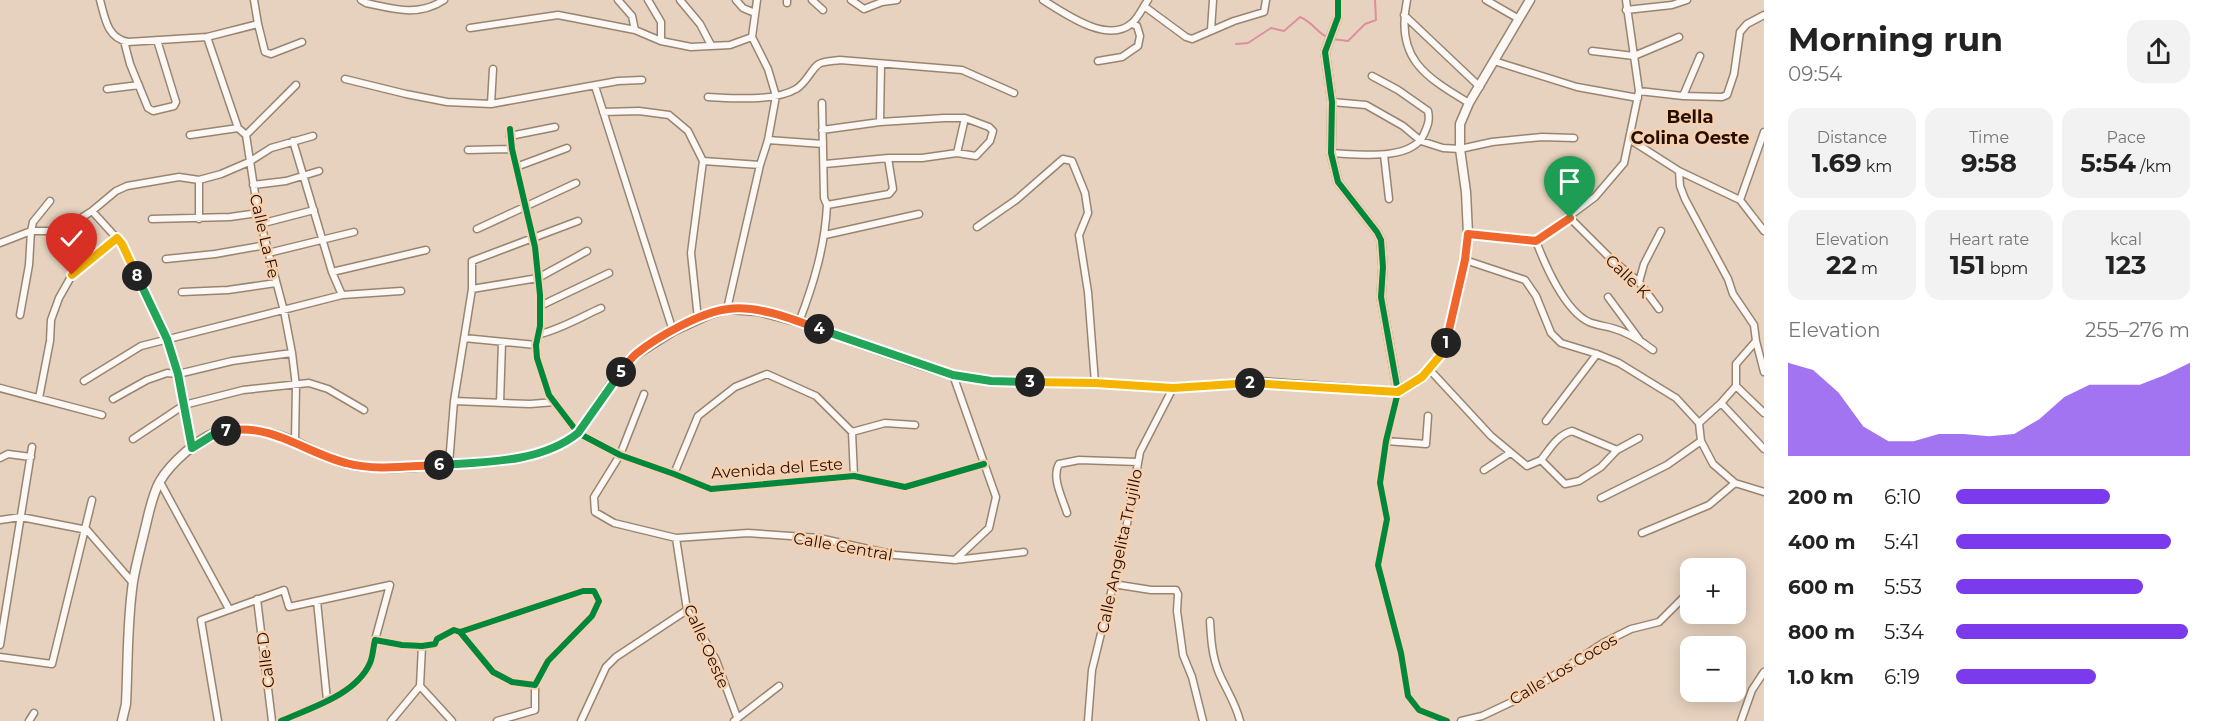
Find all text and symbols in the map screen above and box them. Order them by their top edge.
text: Morning run [1788,19,2003,59]
button: share [2127,20,2190,83]
text: 09:54 [1788,62,1842,86]
district label: Bella Colina Oeste [1631,106,1749,149]
text: Distance [1817,128,1887,147]
text: Time [1969,128,2009,147]
text: Pace [2106,128,2146,147]
text: 1.69 [1812,147,1862,179]
text: 9:58 [1961,147,2017,179]
text: 5:54 [2080,147,2136,179]
pin [1544,156,1595,218]
text: km [1862,157,1892,176]
text: /km [2136,157,2172,176]
icon: arrive [1553,165,1586,198]
street label: Calle La Fe [246,192,283,280]
pin [46,213,97,275]
icon: check [55,222,88,255]
text: Elevation [1815,230,1889,249]
text: Heart rate [1949,230,2029,249]
text: kcal [2110,230,2142,249]
text: 22 [1826,249,1857,281]
text: 151 [1950,249,1985,281]
text: 123 [2106,249,2146,281]
street label: Calle K [1601,251,1654,303]
text: m [1857,259,1878,278]
text: bpm [1985,259,2028,278]
pin: 8 [122,261,152,291]
text: 8 [132,266,142,285]
pin: 4 [804,314,834,344]
text: Elevation [1788,318,1880,342]
text: 255–276 m [2085,318,2190,342]
text: 4 [813,319,825,338]
pin: 1 [1431,328,1461,358]
text: 1 [1443,333,1449,352]
pin: 5 [606,357,636,387]
text: 5 [616,362,626,381]
pin: 3 [1015,367,1045,397]
pin: 2 [1235,368,1265,398]
text: 3 [1025,372,1035,391]
text: 2 [1245,373,1255,392]
pin: 7 [211,416,241,446]
text: 7 [221,421,231,440]
pin: 6 [424,450,454,480]
street label: Avenida del Este [711,454,844,483]
text: 6 [434,455,444,474]
street label: Calle Angelita Trujillo [1093,467,1146,635]
text: 200 m [1788,485,1854,509]
text: 6:10 [1884,485,1921,509]
street label: Calle Central [792,528,894,565]
text: 400 m [1788,530,1856,554]
text: 5:41 [1884,530,1920,554]
map controls [1680,558,1746,702]
button: + [1680,558,1746,624]
text: 600 m [1788,575,1855,599]
text: 5:53 [1884,575,1922,599]
street label: Calle Oeste [680,601,734,691]
text: 800 m [1788,620,1855,644]
text: 5:34 [1884,620,1924,644]
street label: Calle Los Cocos [1506,630,1621,709]
street label: Calle D [253,631,278,689]
button: − [1680,636,1746,702]
text: 1.0 km [1788,665,1854,689]
text: 6:19 [1884,665,1920,689]

